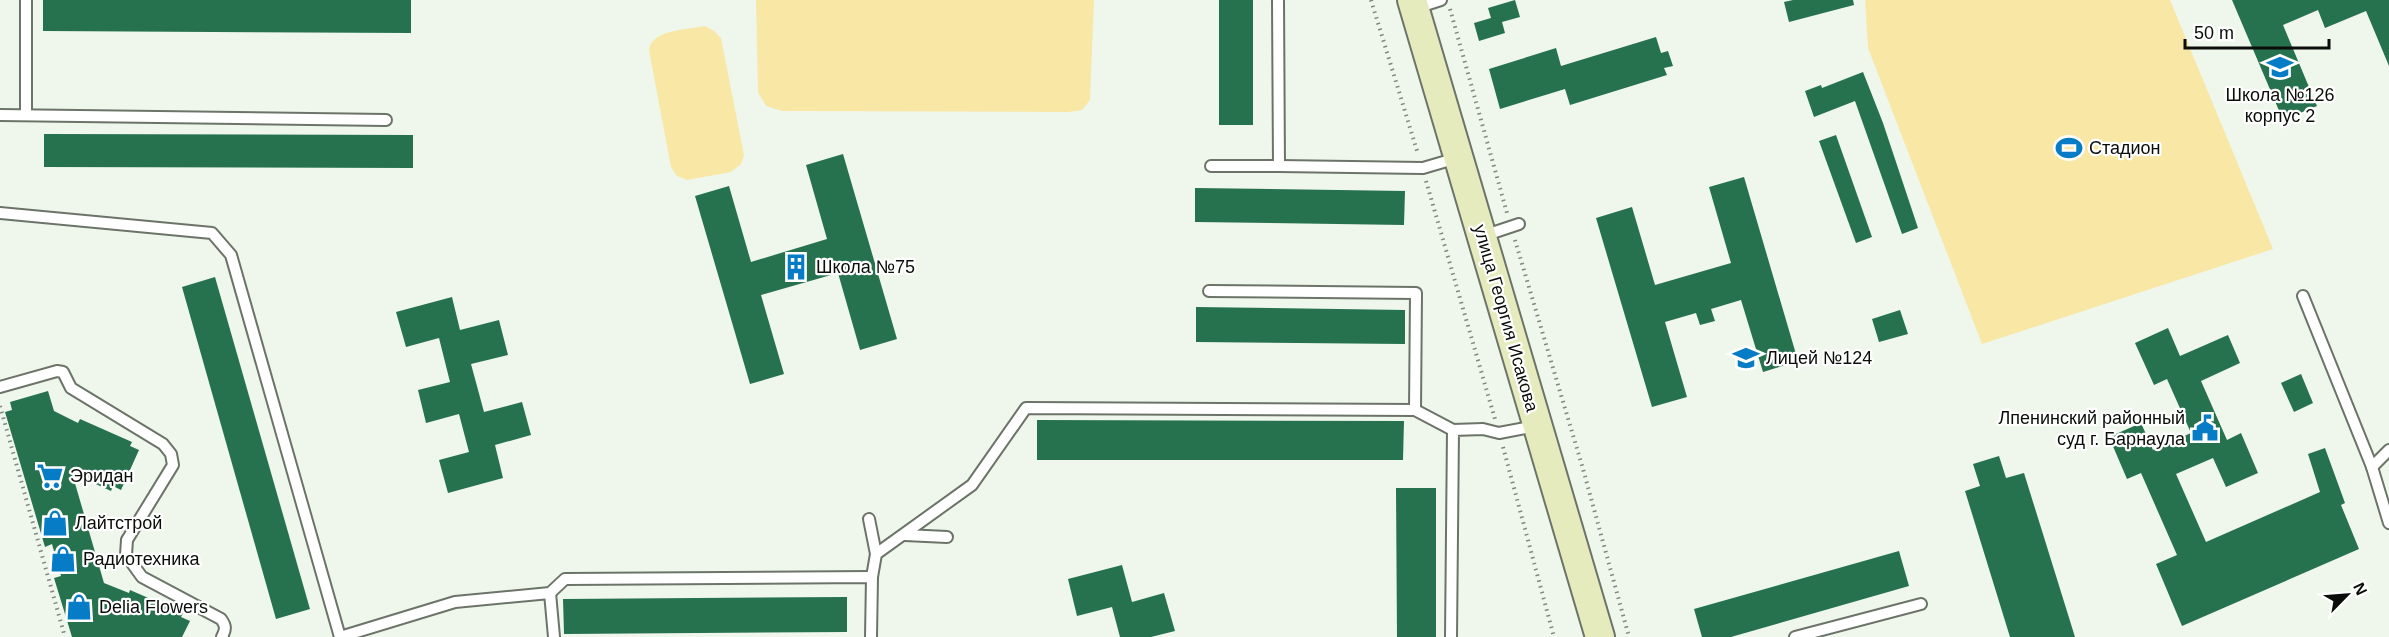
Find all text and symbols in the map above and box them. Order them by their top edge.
scale bar [2185,12,2329,50]
text: 50 m [2194,23,2234,43]
school or university icon: Школа №126 корпус 2 [2265,52,2295,82]
place label: Школа №126 корпус 2 [2225,85,2335,126]
sports icon: Стадион [2054,133,2084,163]
place label: Стадион [2089,138,2161,158]
street label: улица Георгия Исакова [1470,222,1543,415]
building icon: Школа №75 [781,252,811,282]
place label: Школа №75 [816,257,915,277]
school or university icon: Лицей №124 [1731,343,1761,373]
place label: Лицей №124 [1766,348,1872,368]
place label: Лпенинский районный суд г. Барнаула [1999,408,2186,449]
public building icon: Лпенинский районный суд г. Барнаула [2190,413,2220,443]
supermarket icon: Эридан [35,461,65,491]
place label: Эридан [70,466,133,486]
shop icon: Лайтстрой [40,508,70,538]
place label: Лайтстрой [75,513,162,533]
shop icon: Радиотехника [48,544,78,574]
place label: Радиотехника [83,549,201,569]
north arrow [2317,565,2377,625]
text: N [2350,580,2370,598]
shop icon: Delia Flowers [64,592,94,622]
place label: Delia Flowers [99,597,208,617]

